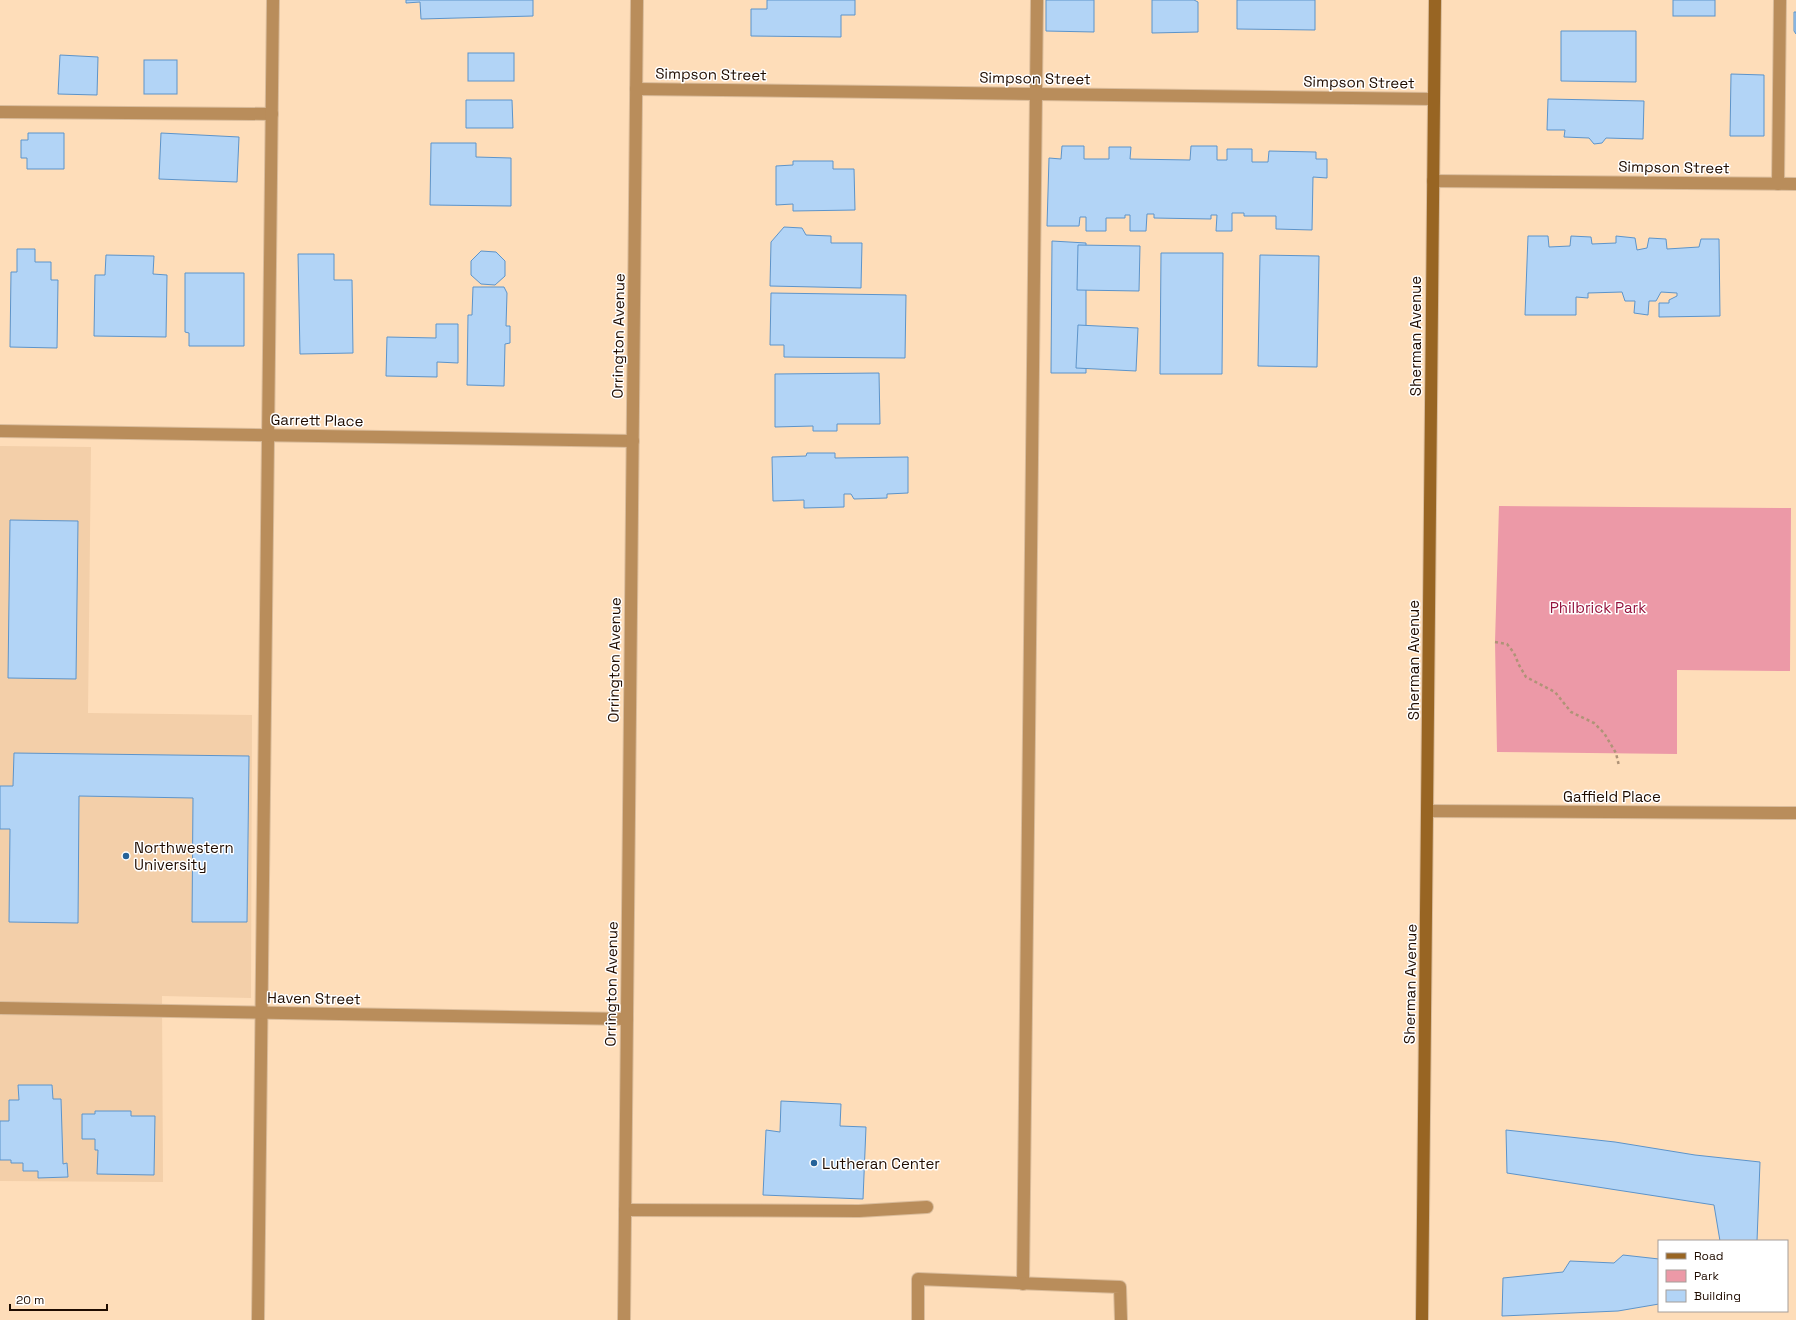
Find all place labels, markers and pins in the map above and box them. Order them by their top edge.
place label: Northwestern University [134,838,234,874]
marker: Northwestern University [121,851,131,861]
place label: Lutheran Center [822,1154,940,1173]
marker: Lutheran Center [809,1158,819,1168]

